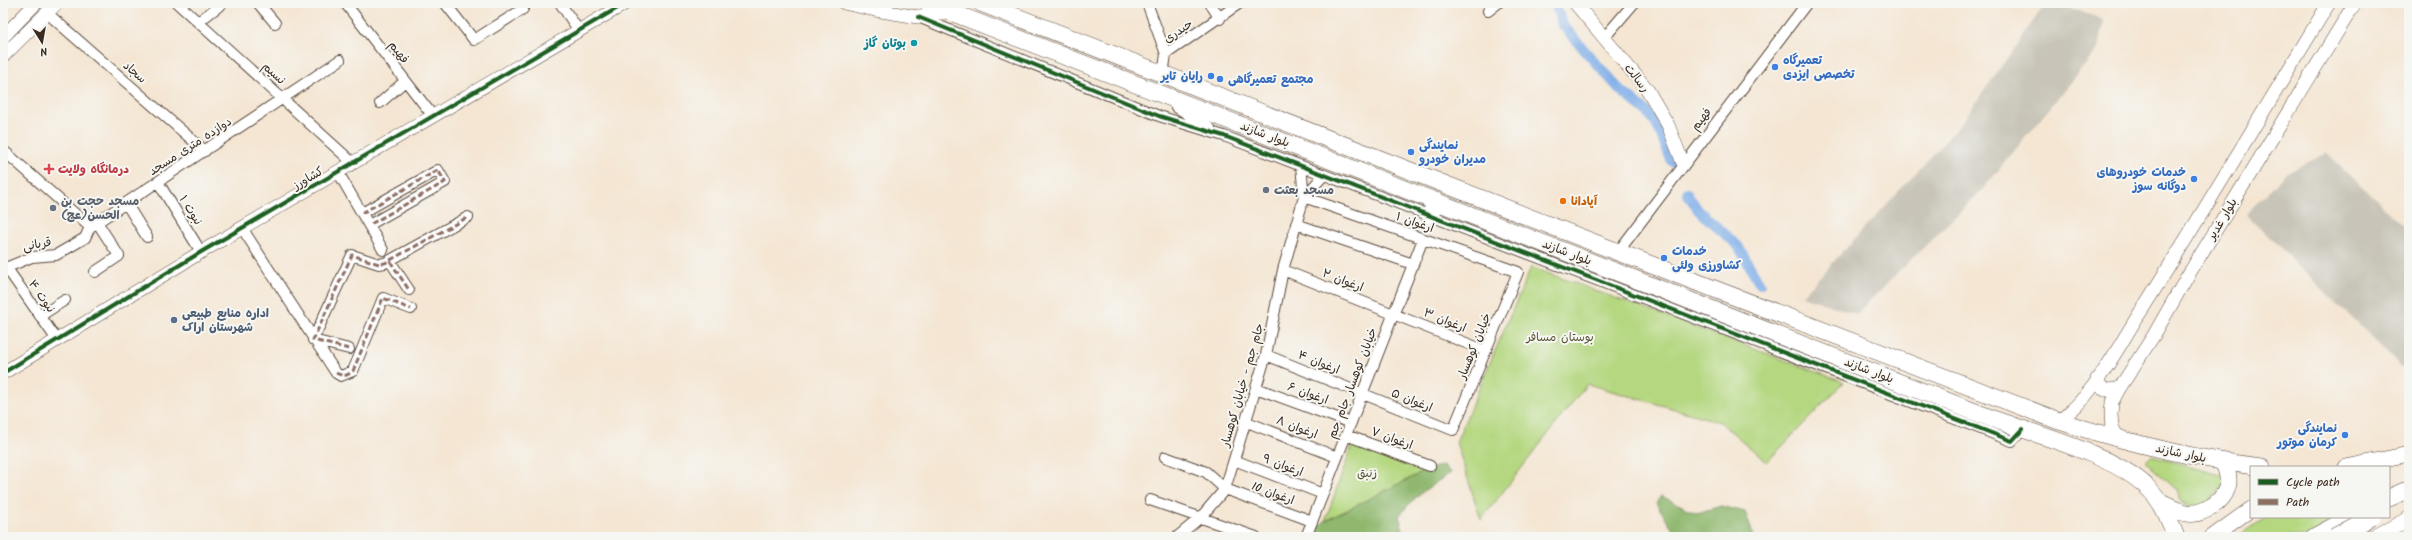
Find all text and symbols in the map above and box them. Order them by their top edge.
street label: حیدری [1160,15,1197,48]
north arrow [22,22,62,62]
place label: بوتان گاز [863,34,906,53]
street label: فهیم [384,37,414,68]
marker: بوتان گاز [909,38,919,48]
text: N [39,41,49,60]
place label: تعمیرگاه تخصصی ایزدی [1783,51,1855,84]
street label: سجاد [119,57,151,88]
street label: نسیم [258,58,290,89]
street label: رسالت [1619,60,1654,97]
marker: تعمیرگاه تخصصی ایزدی [1770,62,1780,72]
place label: رایان تایر [1160,67,1203,86]
place label: مجتمع تعمیرگاهی [1228,70,1314,89]
marker: رایان تایر [1206,71,1216,81]
marker: مجتمع تعمیرگاهی [1215,74,1225,84]
street label: فهیم [1686,104,1716,135]
street label: دوازده متری مسجد [145,112,236,181]
street label: بلوار شازند [1237,116,1292,153]
place label: نمایندگی مدیران خودرو [1418,136,1486,169]
marker: نمایندگی مدیران خودرو [1406,147,1416,157]
place label: درمانگاه ولایت [58,160,129,179]
street label: کشاورز [288,162,327,195]
marker: درمانگاه ولایت [43,163,55,175]
place label: خدمات خودروهای دوگانه سوز [2097,163,2186,196]
marker: خدمات خودروهای دوگانه سوز [2189,174,2199,184]
place label: مسجد بعثت [1274,181,1334,200]
marker: مسجد بعثت [1261,185,1271,195]
place label: مسجد حجت بن الحسن(عج) [61,192,139,225]
street label: نبوت ۱ [174,192,207,229]
place label: آپادانا [1571,192,1598,211]
street label: بلوار غدیر [2202,195,2242,245]
marker: آپادانا [1558,196,1568,206]
marker: مسجد حجت بن الحسن(عج) [48,203,58,213]
street label: ارغوان ۱ [1393,207,1437,238]
street label: قربانی [21,233,53,256]
street label: بلوار شازند [1539,234,1594,271]
place label: خدمات کشاورزی ولئی [1672,242,1742,275]
marker: خدمات کشاورزی ولئی [1659,253,1669,263]
street label: ارغوان ۲ [1319,264,1366,297]
street label: نبوت ۴ [23,276,60,317]
street label: ارغوان ۳ [1421,303,1469,338]
place label: اداره منابع طبیعی شهرستان اراک [182,304,269,337]
street label: خیابان کوهسار [1452,310,1496,383]
marker: اداره منابع طبیعی شهرستان اراک [169,315,179,325]
street label: جام جم - خیابان کوهسار [1215,321,1269,450]
street label: خیابان کوهسار جام جم [1323,325,1382,441]
park label: بوستان مسافر [1525,328,1594,347]
street label: ارغوان ۴ [1295,345,1343,380]
street label: بلوار شازند [1841,352,1896,389]
street label: ارغوان ۶ [1285,377,1331,410]
street label: ارغوان ۵ [1388,384,1435,417]
street label: ارغوان ۸ [1273,411,1320,444]
place label: نمایندگی کرمان موتور [2276,419,2338,452]
street label: ارغوان ۷ [1368,422,1415,455]
marker: نمایندگی کرمان موتور [2340,430,2350,440]
street label: بلوار شازند [2154,439,2208,468]
street label: ارغوان ۹ [1260,449,1306,482]
park label: زنبق [1357,464,1377,483]
legend [2250,466,2390,518]
text: Cycle path [2286,473,2340,492]
street label: ارغوان 10 [1249,477,1297,510]
text: Path [2286,493,2309,512]

